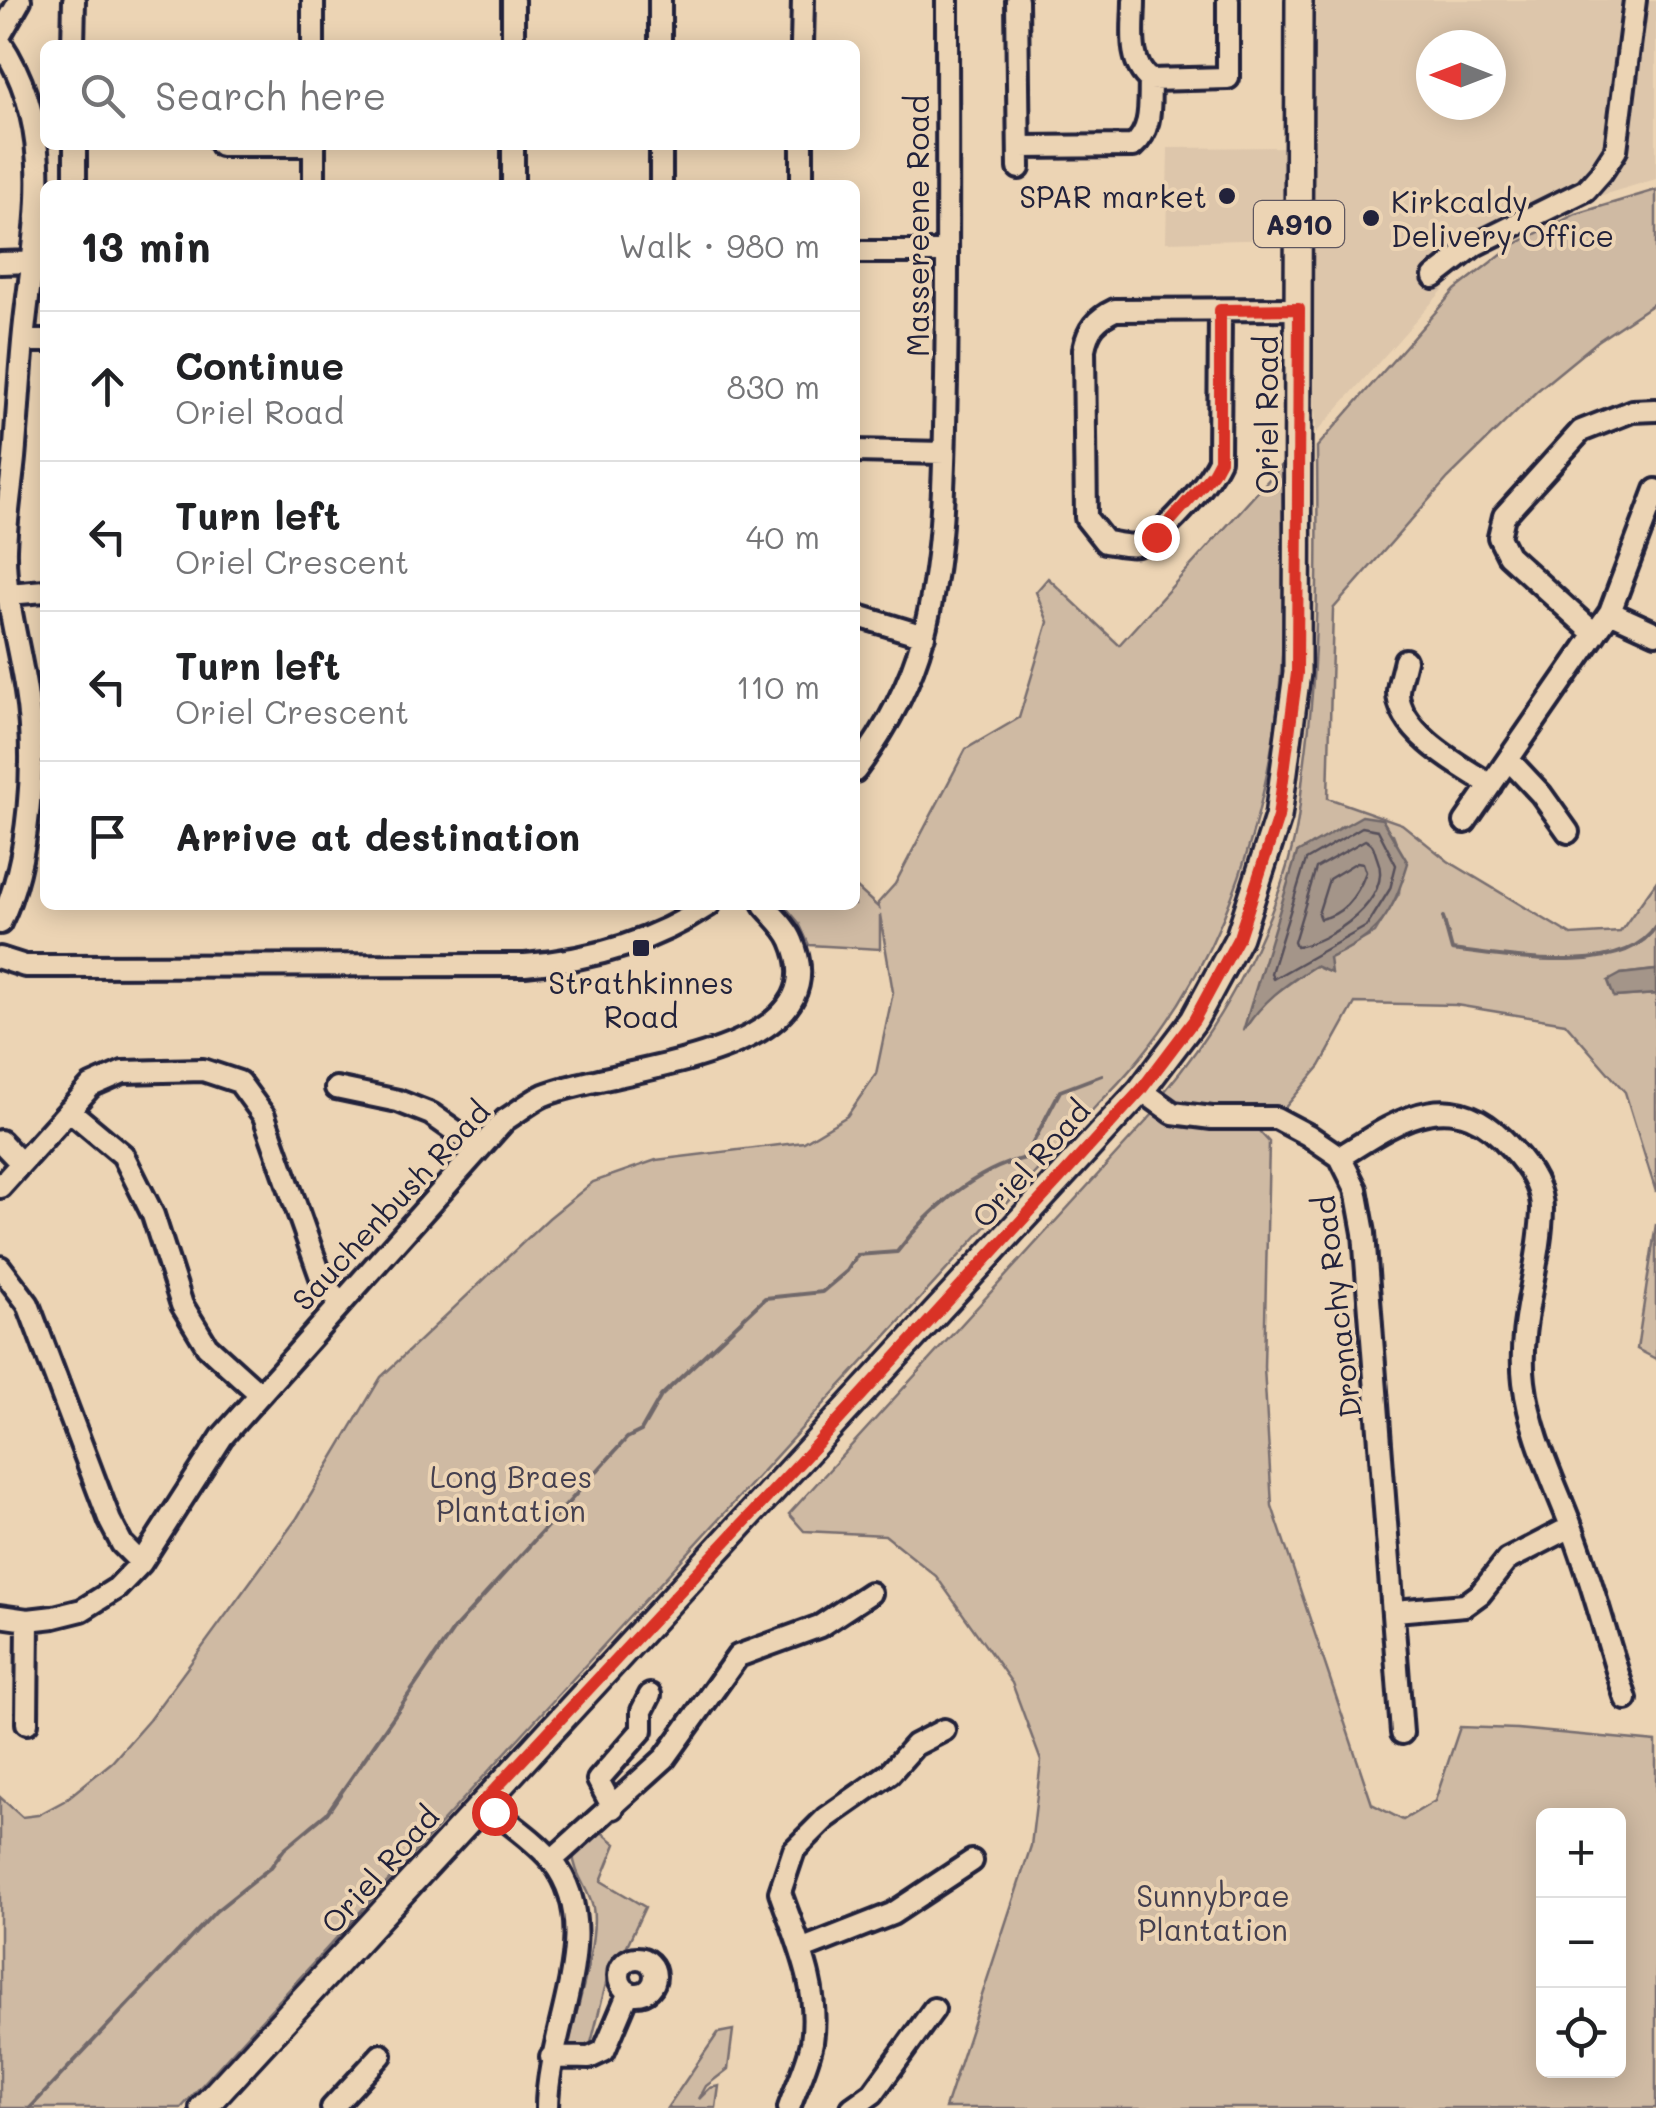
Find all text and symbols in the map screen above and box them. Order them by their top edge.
north arrow [1416,30,1506,120]
search box [40,40,860,150]
icon: search [75,68,130,123]
text: Search here [155,70,386,120]
street label: Massereene Road [897,95,937,357]
place label: SPAR market [1019,176,1207,216]
place label: Kirkcaldy Delivery Office [1391,181,1614,255]
marker: SPAR market [1216,185,1238,207]
road number: A910 [1254,201,1344,247]
marker: Kirkcaldy Delivery Office [1360,207,1382,229]
text: 13 min [80,218,211,273]
text: Walk · 980 m [619,224,820,266]
street label: Oriel Road [1246,336,1286,494]
text: Continue [175,340,344,390]
icon: ahead [80,359,135,414]
text: 830 m [726,365,820,407]
text: Oriel Road [175,390,344,432]
text: Turn left [175,490,341,540]
icon: left [80,509,135,564]
text: 40 m [746,515,820,557]
route end [1134,515,1180,561]
text: Oriel Crescent [175,540,409,582]
text: Turn left [175,640,341,690]
icon: left [80,659,135,714]
text: 110 m [736,665,820,707]
text: Oriel Crescent [175,690,409,732]
icon: arrive [80,809,135,864]
text: Arrive at destination [175,811,580,861]
marker: Strathkinnes Road [630,937,652,959]
place label: Strathkinnes Road [548,962,734,1036]
street label: Sauchenbush Road [282,1091,498,1319]
street label: Oriel Road [962,1091,1098,1235]
street label: Dronachy Road [1303,1194,1369,1420]
park label: Long Braes Plantation [430,1456,592,1530]
route start [472,1790,518,1836]
street label: Oriel Road [311,1797,447,1941]
map controls [1536,1808,1626,2078]
button: + [1536,1808,1626,1898]
park label: Sunnybrae Plantation [1136,1875,1290,1949]
button: − [1536,1898,1626,1988]
button: locate [1536,1988,1626,2078]

